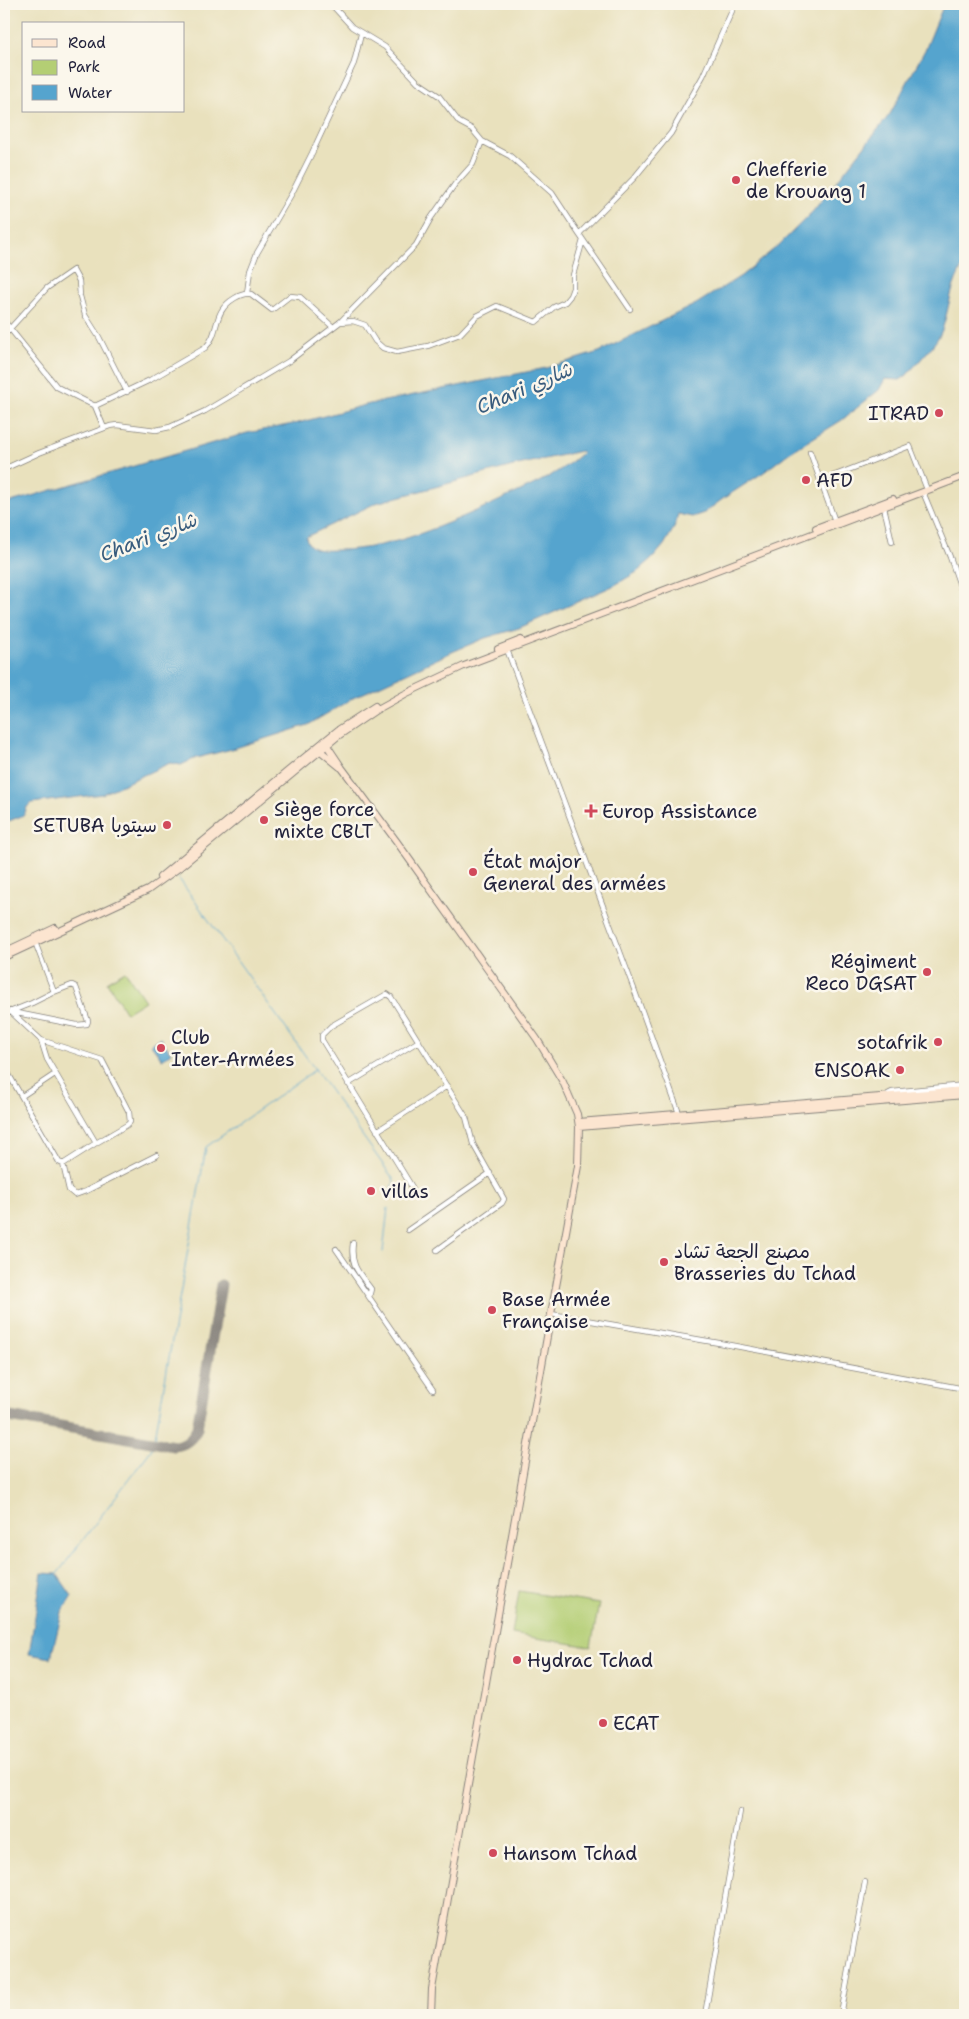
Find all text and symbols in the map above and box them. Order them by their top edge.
legend [22,22,185,112]
text: Road [68,33,106,53]
text: Park [68,57,100,77]
text: Water [68,83,112,103]
place label: Chefferie de Krouang 1 [746,157,866,204]
marker: Chefferie de Krouang 1 [730,174,742,186]
water label: Chari شاري [472,356,577,422]
place label: ITRAD [868,401,929,426]
marker: ITRAD [933,407,945,419]
place label: AFD [816,468,853,493]
marker: AFD [800,474,812,486]
water label: Chari شاري [96,506,201,569]
place label: Siège force mixte CBLT [274,797,374,844]
place label: Europ Assistance [602,799,758,824]
marker: Europ Assistance [584,804,598,818]
place label: SETUBA سيتوبا [33,813,157,838]
marker: Siège force mixte CBLT [258,814,270,826]
marker: SETUBA سيتوبا [161,819,173,831]
place label: État major General des armées [483,848,666,896]
marker: État major General des armées [467,866,479,878]
place label: Régiment Reco DGSAT [806,949,917,996]
marker: Régiment Reco DGSAT [921,966,933,978]
place label: Club Inter-Armées [171,1025,295,1072]
place label: sotafrik [857,1030,928,1055]
marker: sotafrik [932,1036,944,1048]
marker: Club Inter-Armées [155,1042,167,1054]
place label: ENSOAK [814,1058,890,1083]
marker: ENSOAK [894,1064,906,1076]
place label: villas [381,1179,429,1204]
marker: villas [365,1185,377,1197]
place label: مصنع الجعة تشاد Brasseries du Tchad [674,1239,856,1286]
marker: مصنع الجعة تشاد Brasseries du Tchad [658,1256,670,1268]
place label: Base Armée Française [502,1287,611,1334]
marker: Base Armée Française [486,1304,498,1316]
place label: Hydrac Tchad [527,1648,653,1673]
marker: Hydrac Tchad [511,1654,523,1666]
place label: ECAT [613,1711,660,1736]
marker: ECAT [597,1717,609,1729]
place label: Hansom Tchad [503,1841,637,1866]
marker: Hansom Tchad [487,1847,499,1859]

